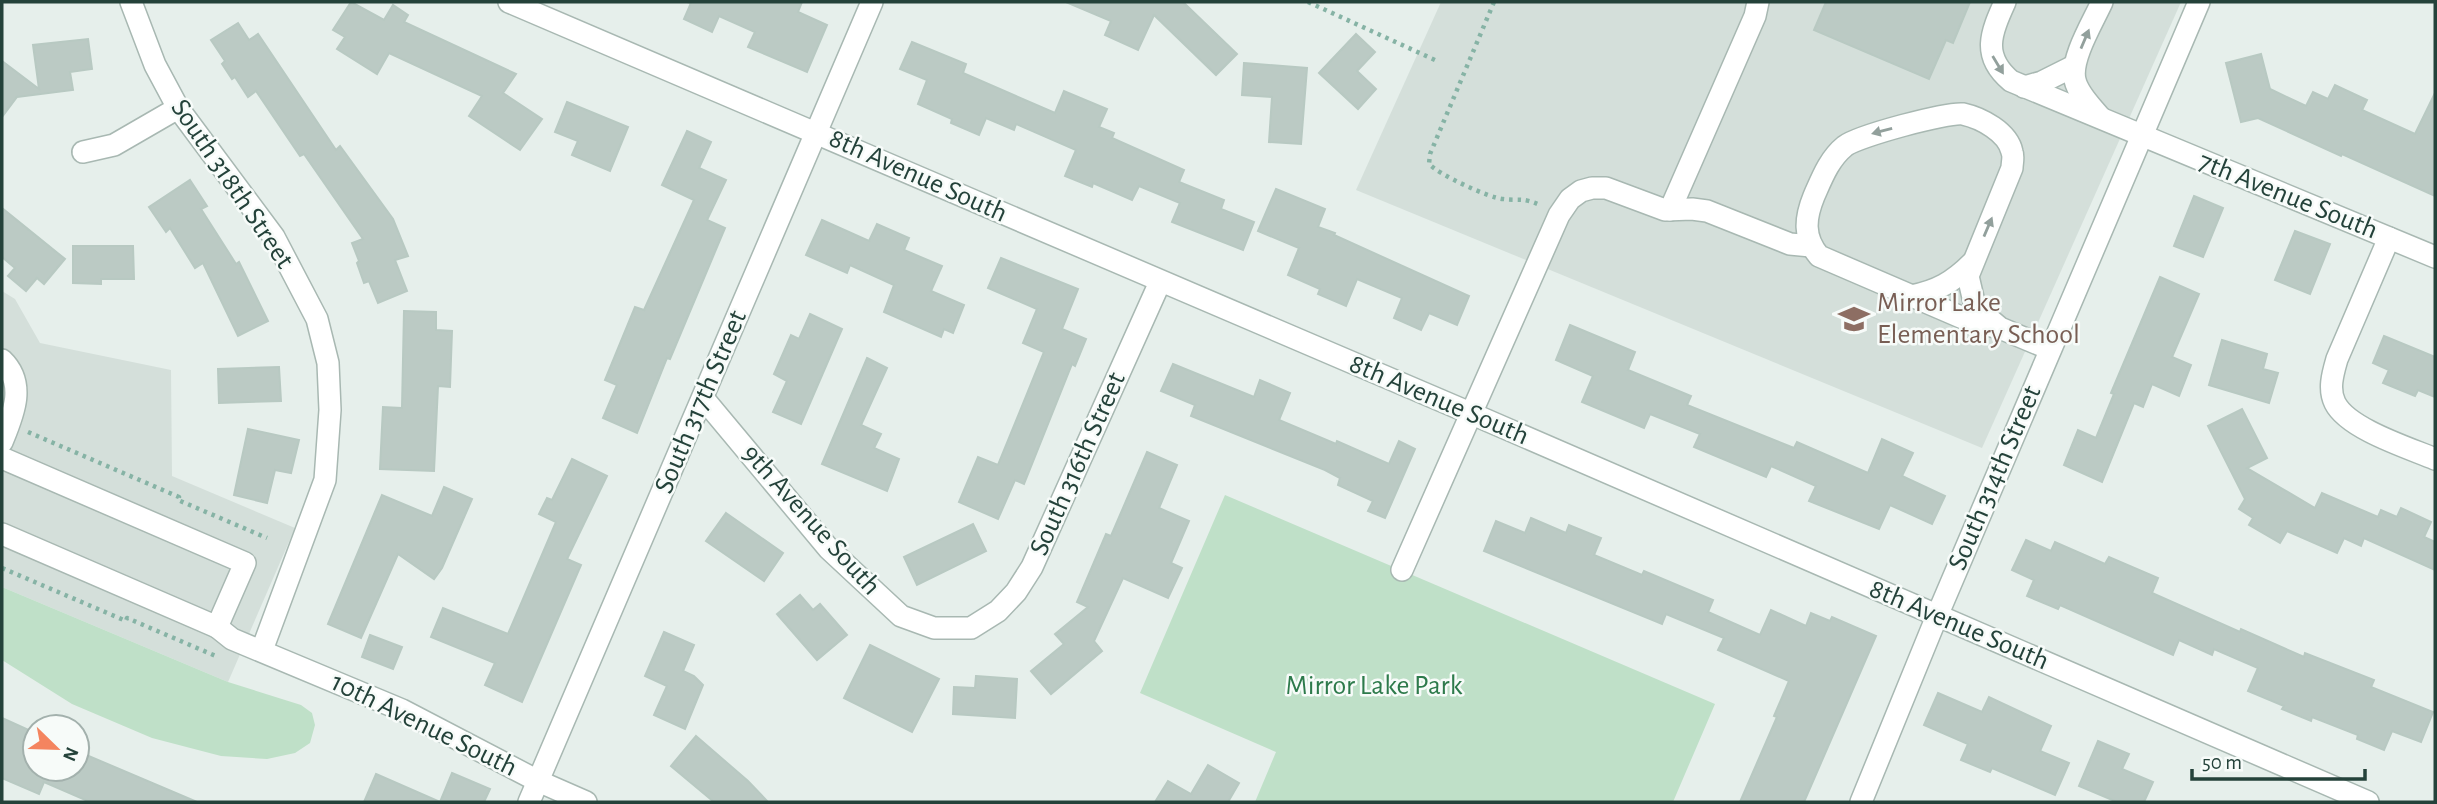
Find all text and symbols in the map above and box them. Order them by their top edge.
one-way arrow [2080,29,2091,50]
one-way arrow [1992,56,2004,75]
street label: South 318th Street [165,94,299,274]
street label: 8th Avenue South [825,124,1011,228]
one-way arrow [1871,126,1893,137]
street label: 7th Avenue South [2195,147,2381,245]
one-way arrow [1982,216,1993,237]
place label: Mirror Lake Elementary School [1877,289,2080,349]
school or university icon: Mirror Lake Elementary School [1837,302,1871,336]
street label: South 317th Street [650,306,752,498]
street label: 8th Avenue South [1345,350,1533,450]
street label: South 316th Street [1025,368,1131,560]
street label: South 314th Street [1944,382,2046,574]
street label: 9th Avenue South [736,439,886,601]
street label: 8th Avenue South [1865,575,2053,675]
street label: 10th Avenue South [327,668,521,782]
park label: Mirror Lake Park [1286,672,1463,700]
north arrow [21,713,91,783]
scale bar [2192,738,2365,782]
text: N [59,744,82,764]
text: 50 m [2202,752,2242,773]

